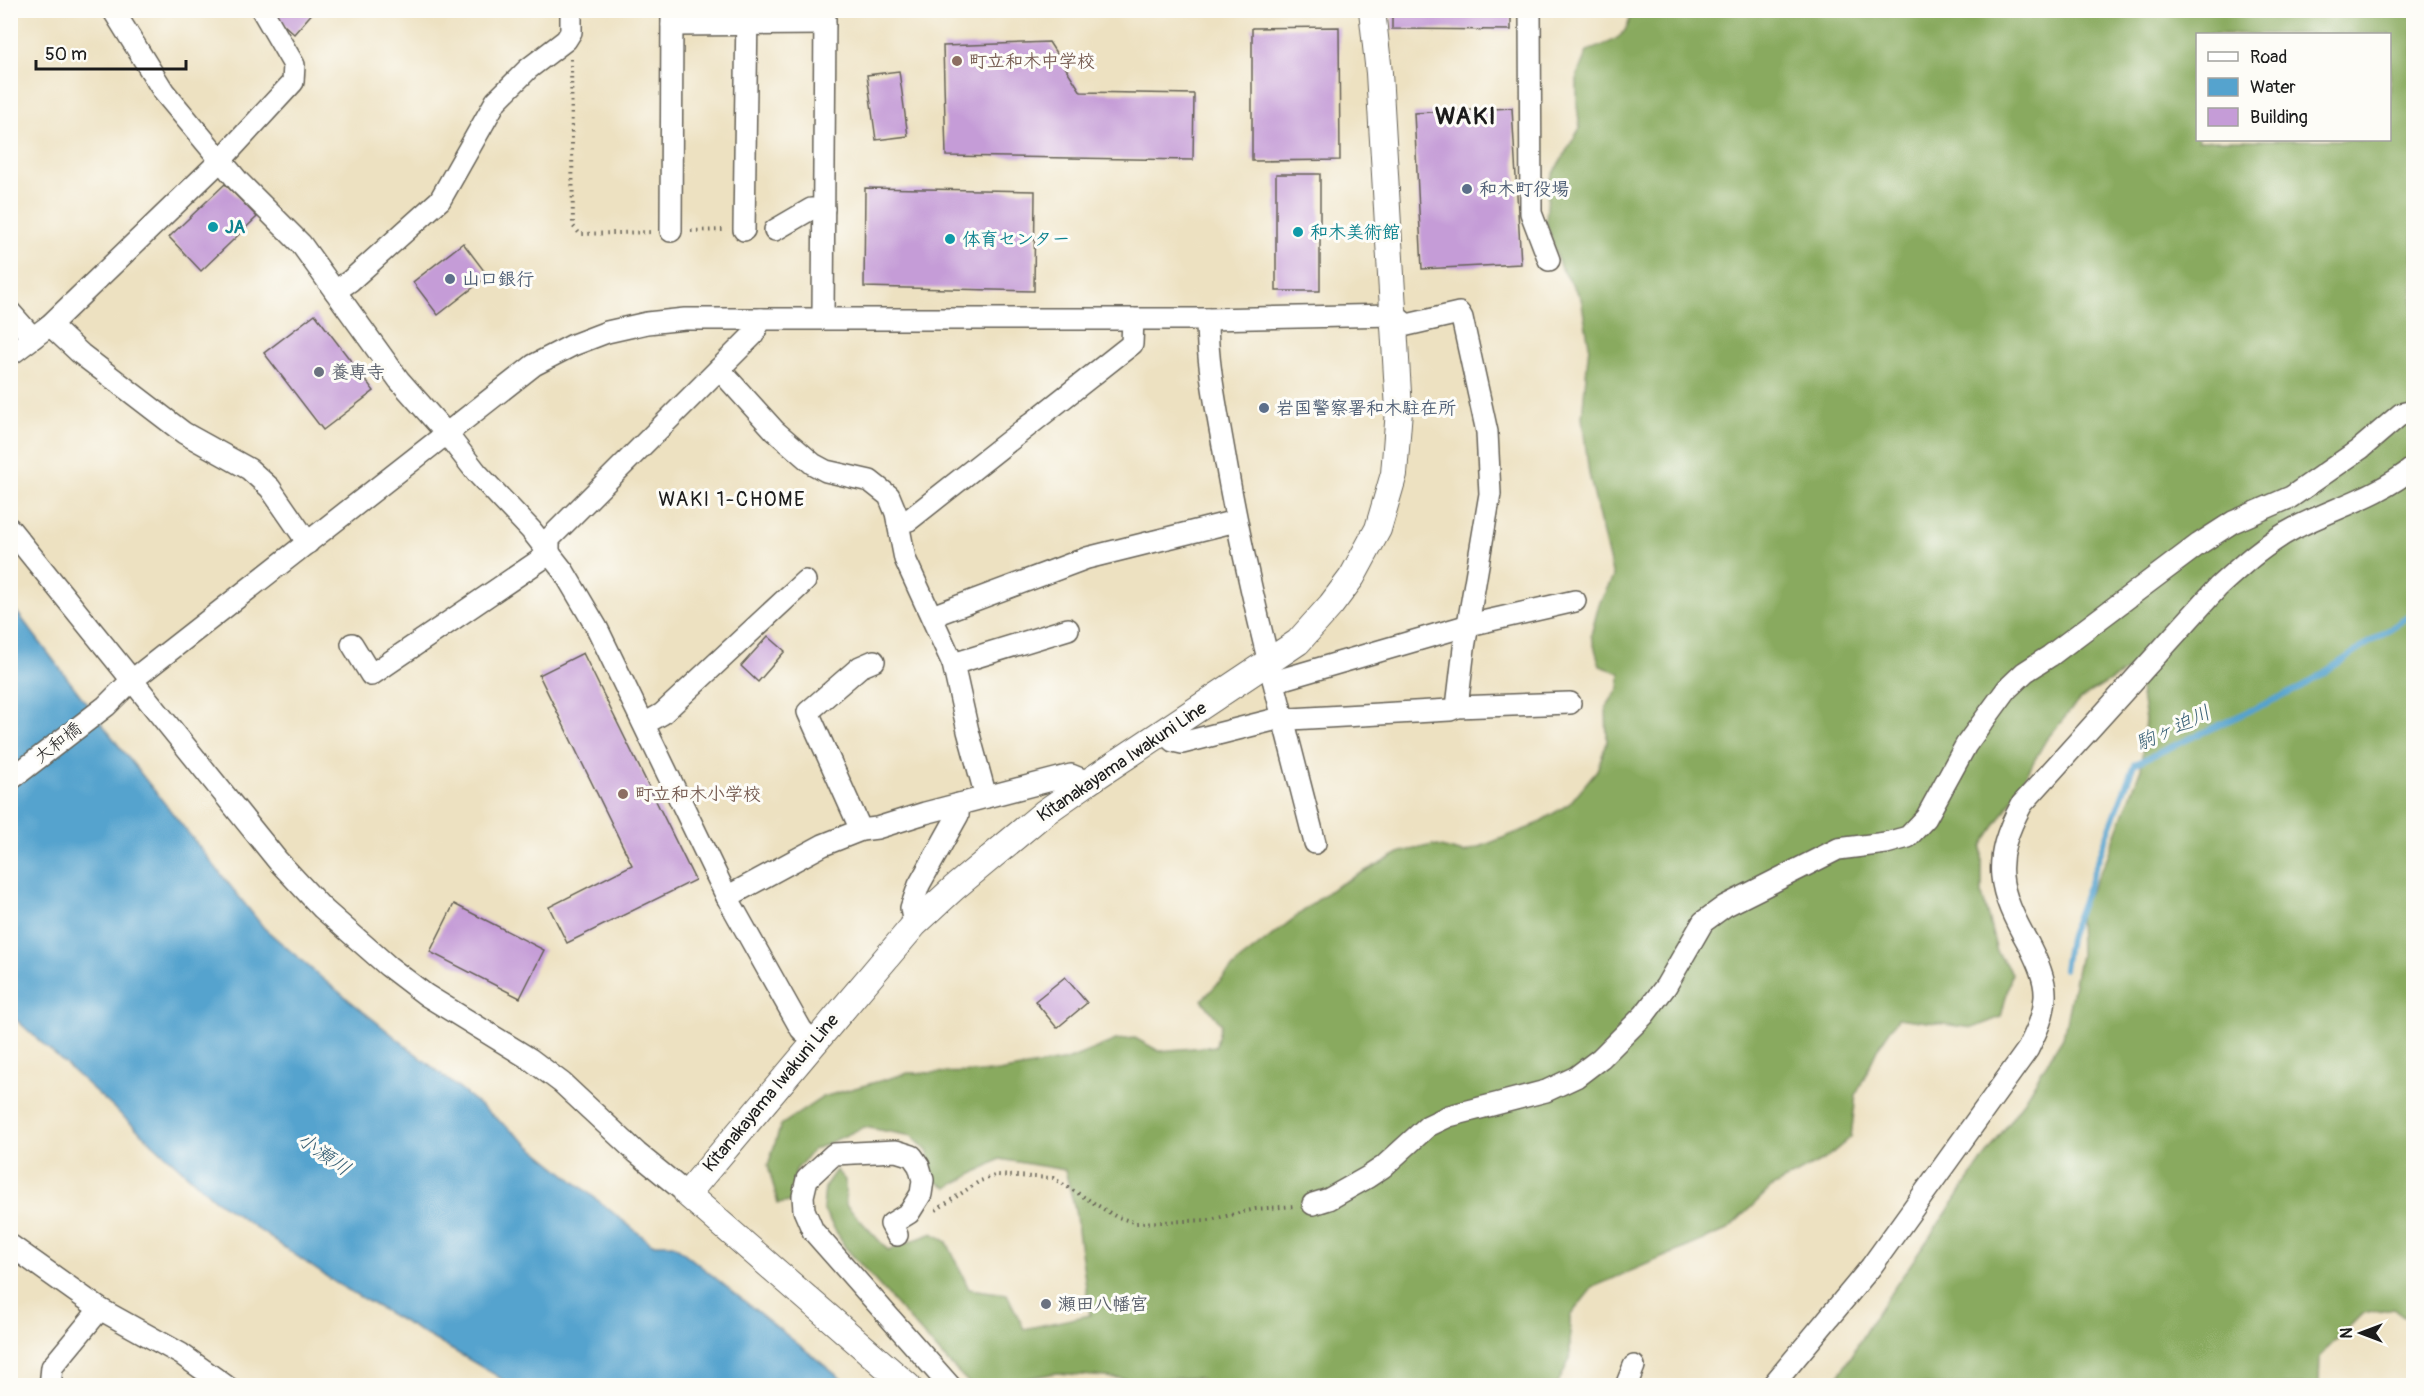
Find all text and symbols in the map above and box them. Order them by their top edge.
scale bar [36,33,186,71]
legend [2196,33,2391,141]
text: 50 m [45,43,87,66]
text: Road [2250,46,2287,69]
place label: 町立和木中学校 [969,50,1095,73]
marker: 町立和木中学校 [950,54,964,68]
text: Water [2250,76,2296,99]
district label: WAKI [1435,102,1497,131]
text: Building [2250,106,2308,129]
place label: 和木町役場 [1479,178,1569,201]
marker: 和木町役場 [1460,182,1474,196]
place label: JA [225,216,246,239]
marker: JA [206,220,220,234]
place label: 和木美術館 [1310,221,1400,244]
marker: 和木美術館 [1291,225,1305,239]
place label: 体育センター [962,228,1070,251]
marker: 体育センター [943,232,957,246]
place label: 山口銀行 [462,268,534,291]
marker: 山口銀行 [443,272,457,286]
place label: 養専寺 [331,361,385,384]
marker: 養専寺 [312,365,326,379]
place label: 岩国警察署和木駐在所 [1276,397,1456,420]
marker: 岩国警察署和木駐在所 [1257,401,1271,415]
district label: WAKI 1-CHOME [658,487,806,512]
street label: Kitanakayama Iwakuni Line [1033,697,1211,827]
water label: 駒ヶ迫川 [2131,700,2215,756]
street label: 大和橋 [30,717,86,769]
place label: 町立和木小学校 [635,783,761,806]
marker: 町立和木小学校 [616,787,630,801]
street label: Kitanakayama Iwakuni Line [698,1009,844,1177]
water label: 小瀬川 [292,1127,356,1181]
place label: 瀬田八幡宮 [1058,1293,1148,1316]
marker: 瀬田八幡宮 [1039,1297,1053,1311]
north arrow [2331,1303,2391,1363]
text: N [2337,1327,2357,1338]

